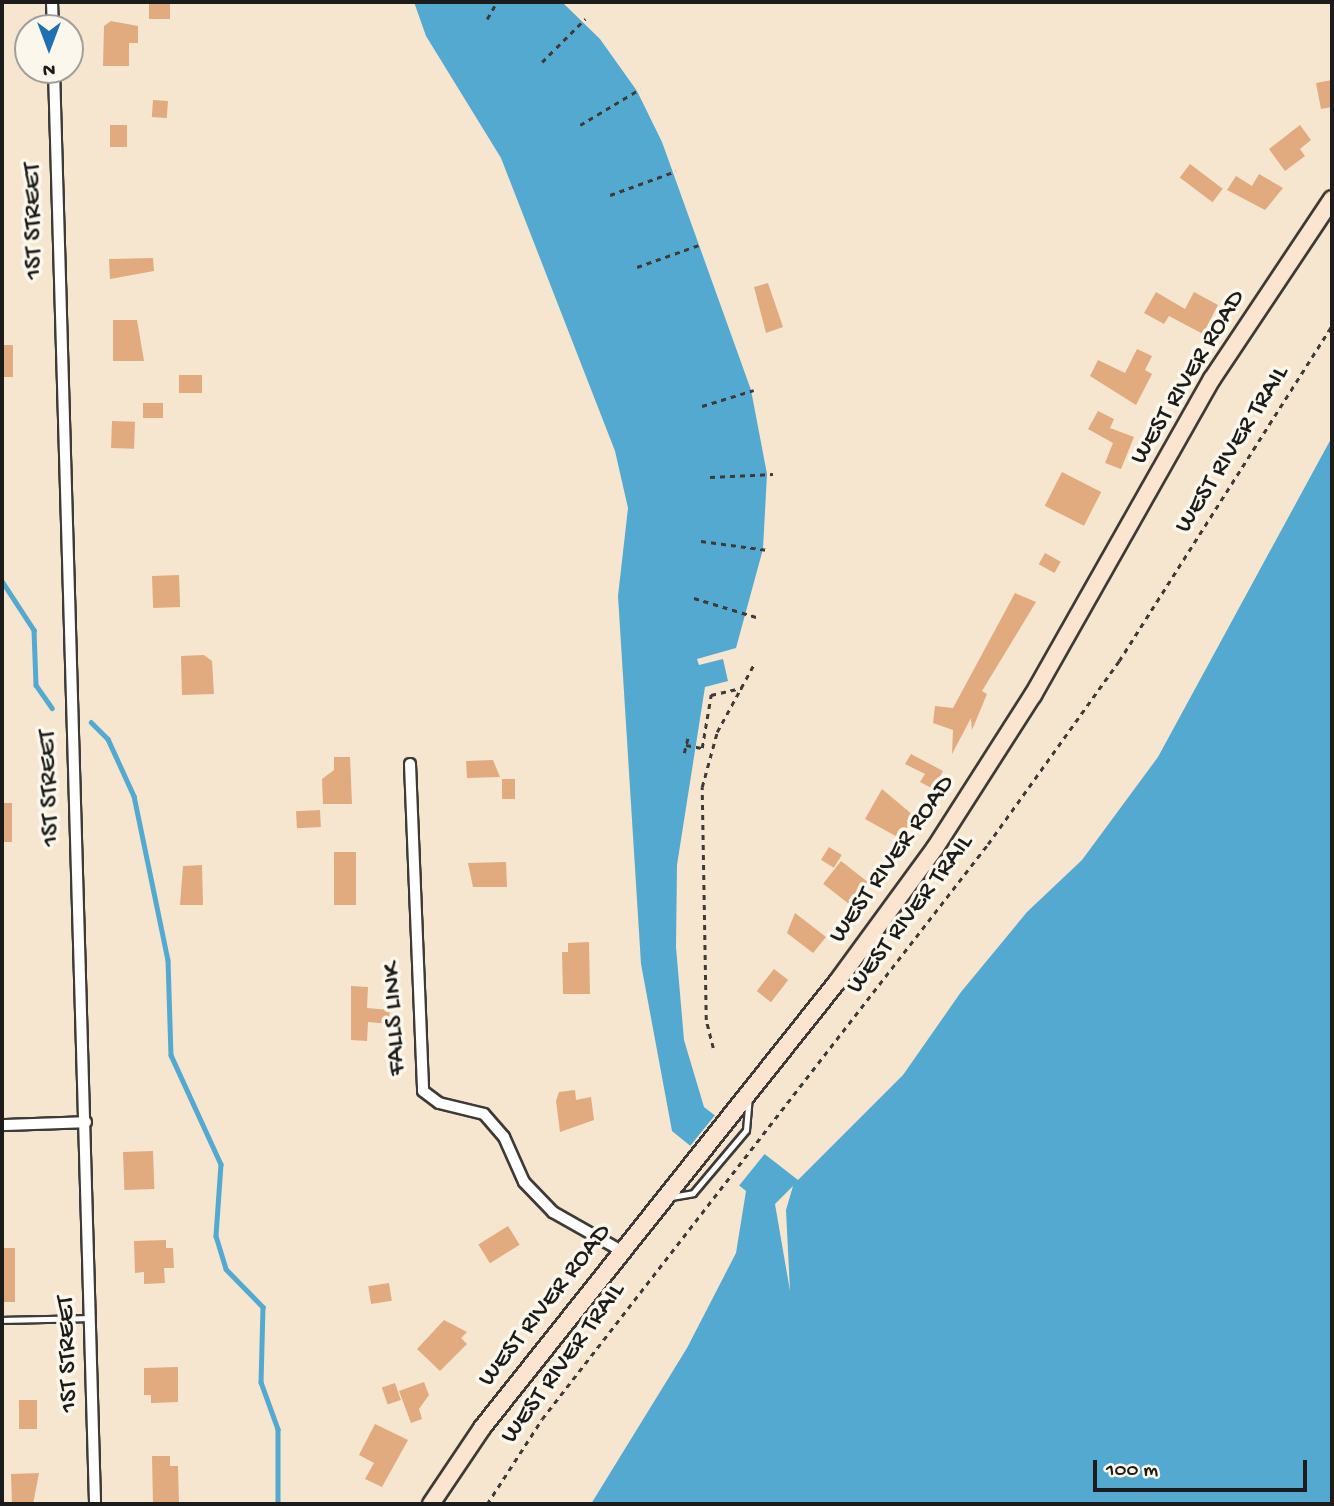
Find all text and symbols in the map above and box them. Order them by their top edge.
north arrow [14,14,84,84]
text: N [43,57,55,80]
street label: 1ST STREET [18,162,52,280]
street label: WEST RIVER ROAD [1125,285,1253,471]
street label: WEST RIVER TRAIL [1169,361,1297,539]
street label: 1ST STREET [33,729,69,847]
street label: WEST RIVER ROAD [823,770,963,950]
street label: WEST RIVER TRAIL [841,829,981,1001]
street label: FALLS LINK [377,962,415,1076]
street label: WEST RIVER ROAD [473,1218,619,1394]
street label: WEST RIVER TRAIL [495,1277,633,1451]
street label: 1ST STREET [51,1295,87,1413]
scale bar [1096,1446,1310,1490]
text: 100 m [1106,1459,1158,1484]

